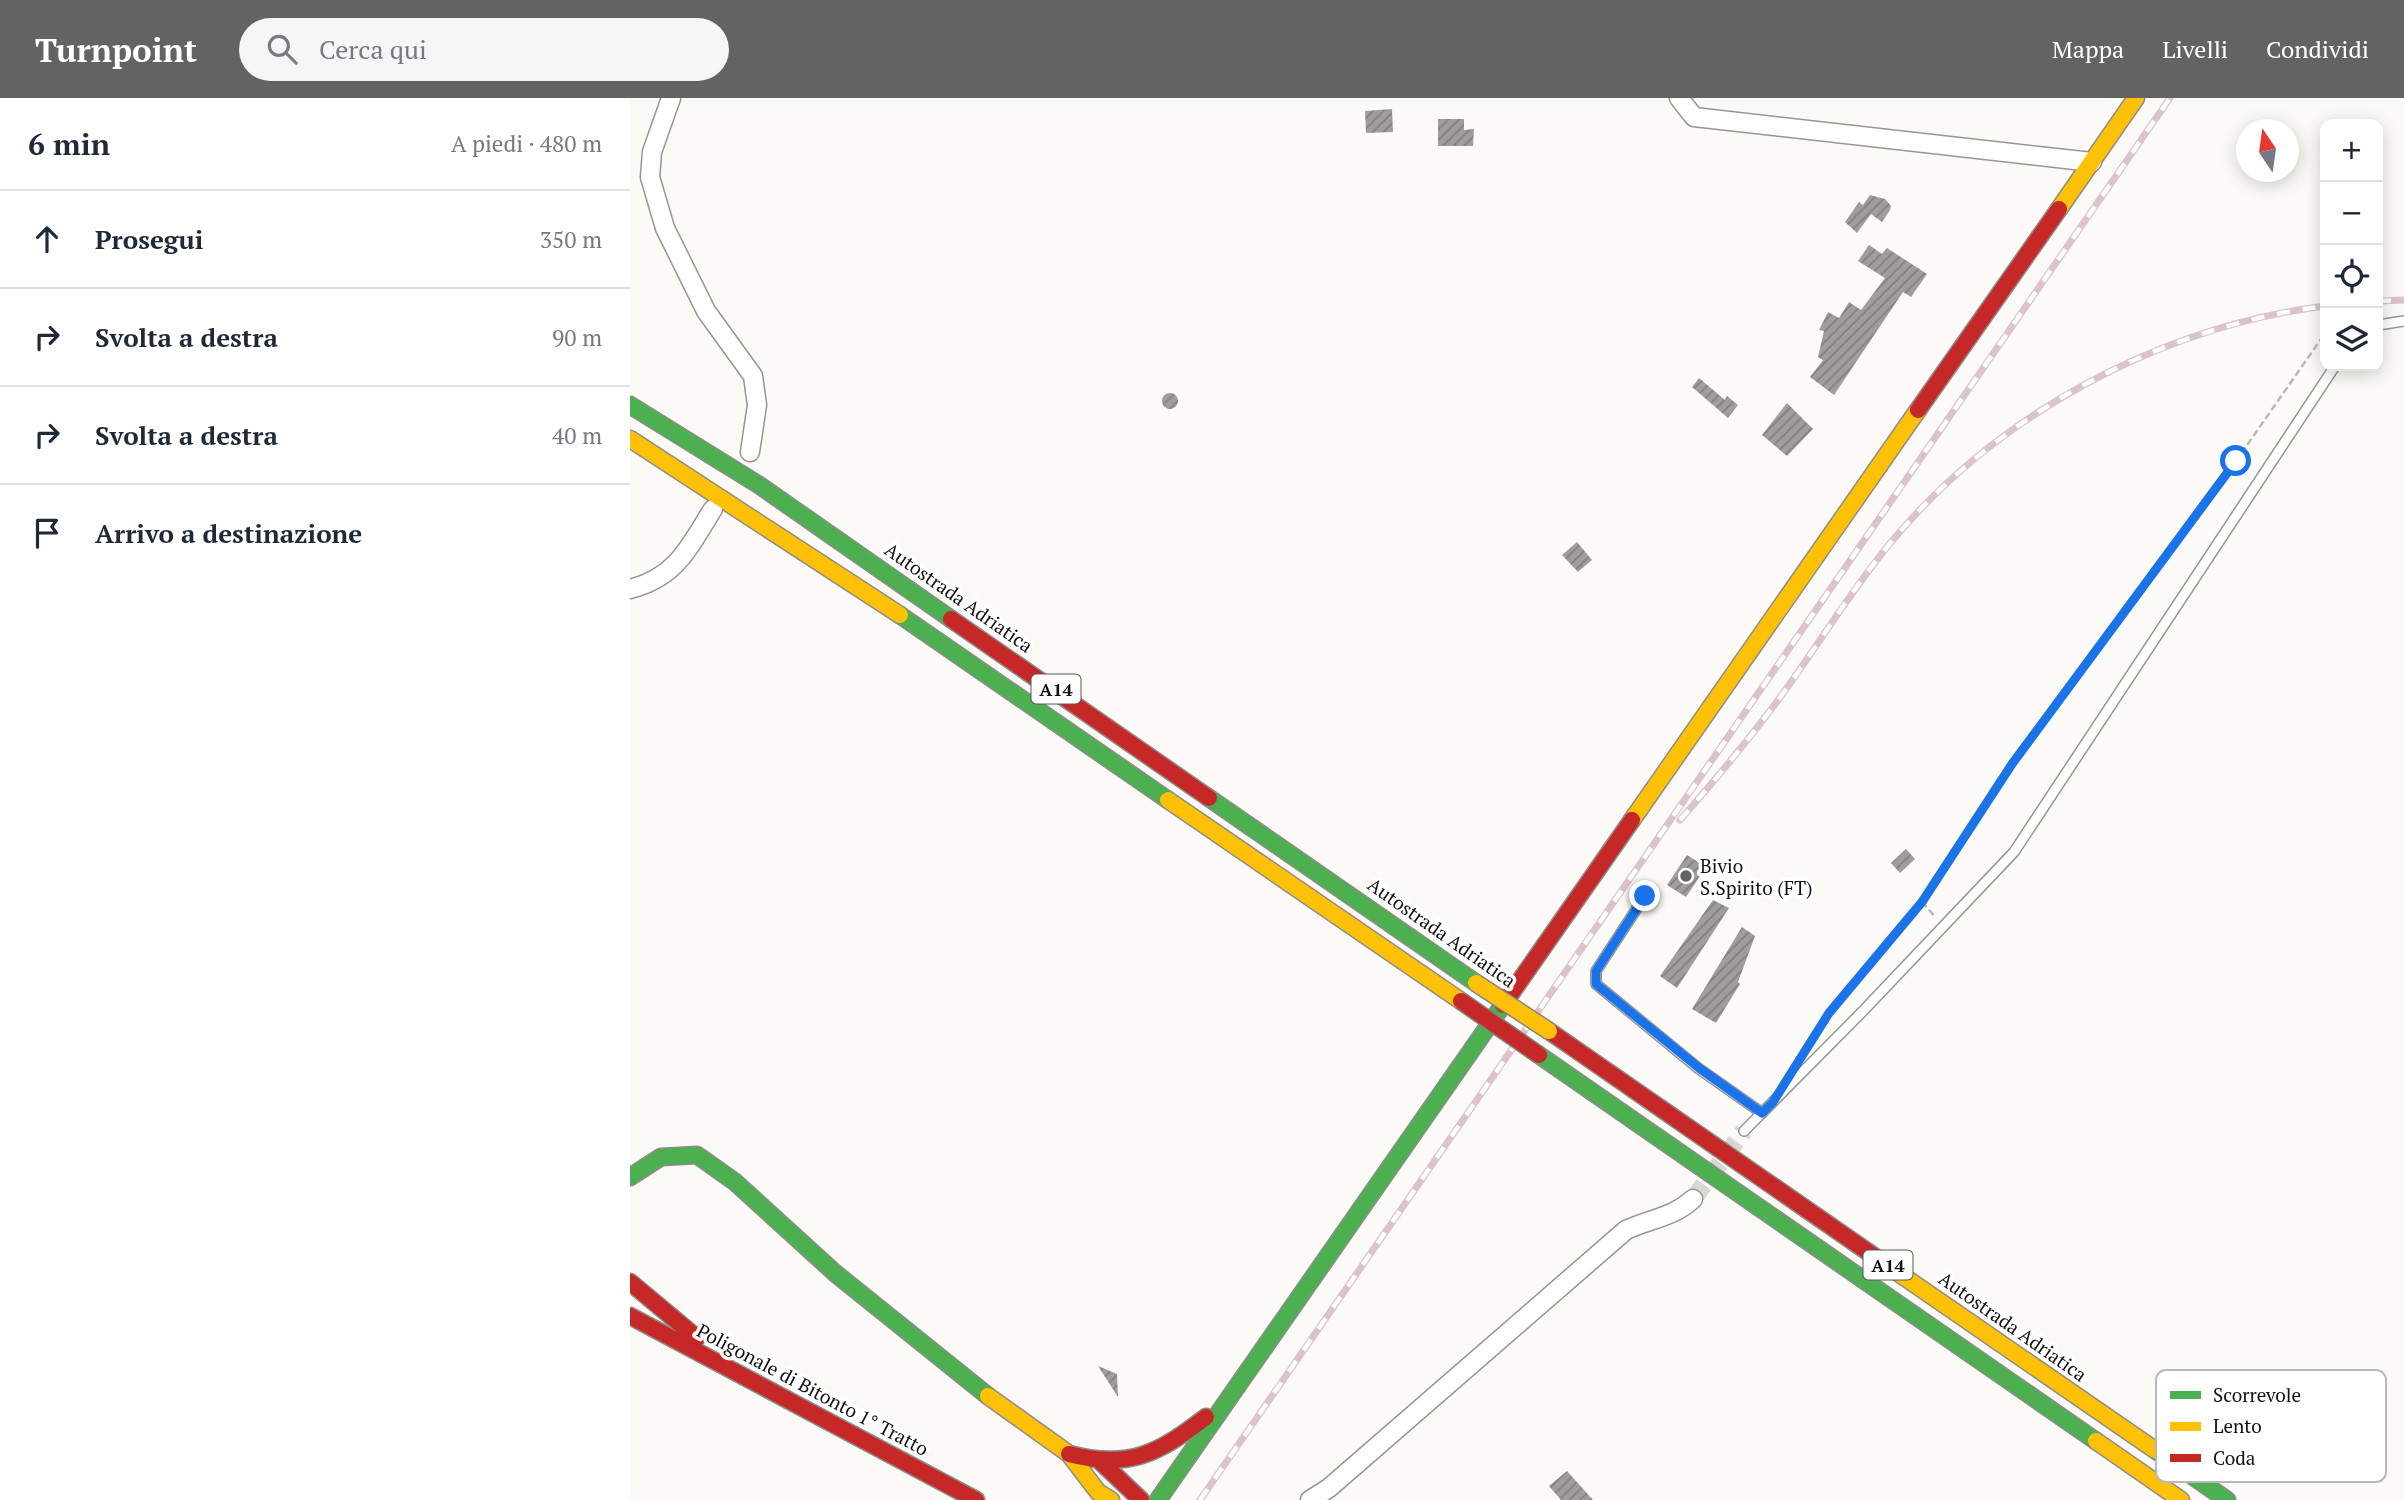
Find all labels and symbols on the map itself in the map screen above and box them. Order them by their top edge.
north arrow [2236,119,2299,182]
route start [2220,445,2251,476]
street label: Autostrada Adriatica [880,536,1038,658]
road number: A14 [1032,674,1080,704]
place label: Bivio S.Spirito (FT) [1700,853,1812,900]
marker: Bivio S.Spirito (FT) [1678,868,1694,884]
street label: Autostrada Adriatica [1363,871,1521,993]
route end [1629,880,1660,911]
road number: A14 [1864,1250,1912,1280]
street label: Autostrada Adriatica [1934,1265,2092,1387]
street label: Poligonale di Bitonto 1° Tratto [693,1317,933,1461]
legend [2156,1370,2386,1482]
text: Scorrevole [2213,1382,2301,1407]
text: Lento [2213,1413,2262,1438]
text: Coda [2213,1445,2256,1470]

